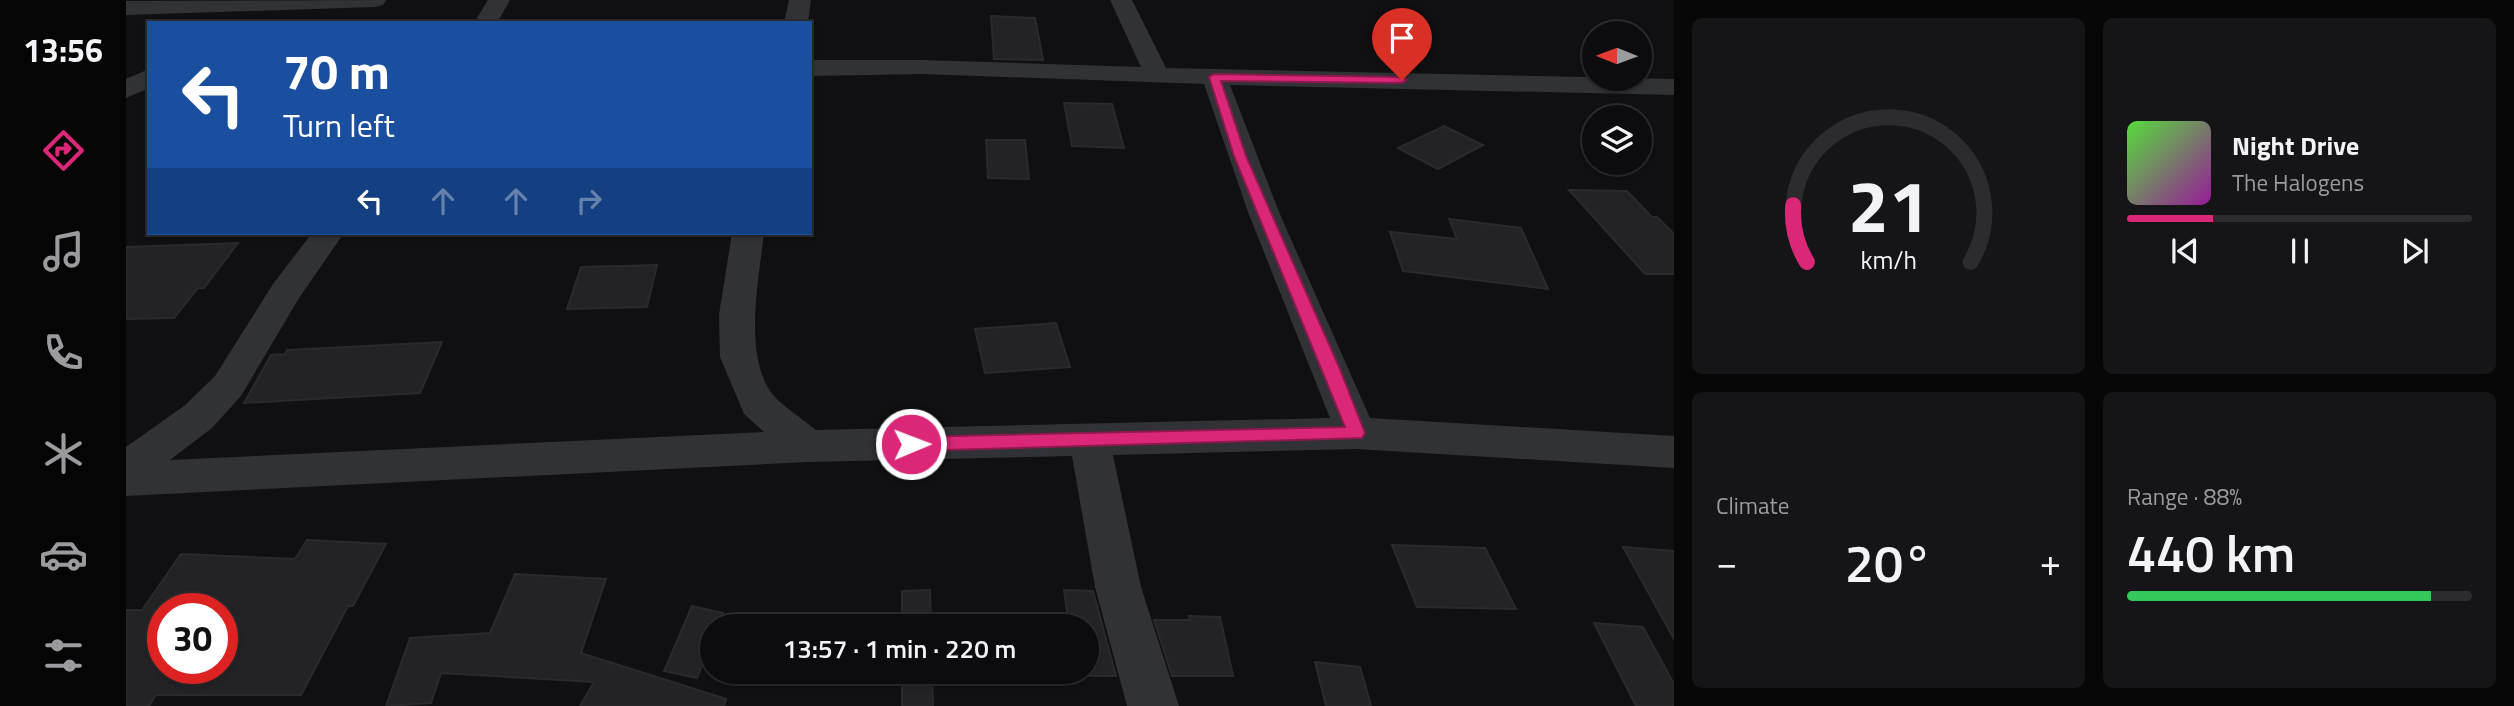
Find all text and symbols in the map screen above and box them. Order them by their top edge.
pin [1372,8,1432,80]
icon: arrive [1383,19,1421,57]
north arrow [1582,21,1652,91]
map controls [1582,21,1652,175]
text: 13:56 [23,26,103,74]
text: 70 m [283,33,390,108]
icon: left [168,49,259,140]
text: Turn left [283,101,395,149]
button: layers [1582,105,1652,175]
icon: directions [39,126,88,175]
text: Night Drive [2232,126,2359,165]
text: 21 [1848,150,1929,260]
text: The Halogens [2232,165,2364,200]
icon: left [351,182,389,220]
icon: ahead [424,182,462,220]
icon: ahead [497,182,535,220]
icon: right [570,182,608,220]
icon: music [39,227,88,276]
icon: previous [2166,232,2204,270]
icon: pause [2281,232,2319,270]
icon: next [2396,232,2434,270]
text: km/h [1860,241,1917,279]
icon: phone [39,328,88,377]
position arrow [874,407,948,481]
icon: climate [39,429,88,478]
text: Range · 88% [2127,479,2242,514]
text: Climate [1716,488,1789,523]
text: 440 km [2127,513,2295,592]
text: 20° [1845,523,1932,602]
icon: car [39,530,88,579]
text: − [1716,533,1737,591]
text: + [2040,533,2061,591]
speed limit sign: 30 [147,593,238,684]
text: 13:57 · 1 min · 220 m [783,629,1016,668]
icon: filters [39,631,88,680]

